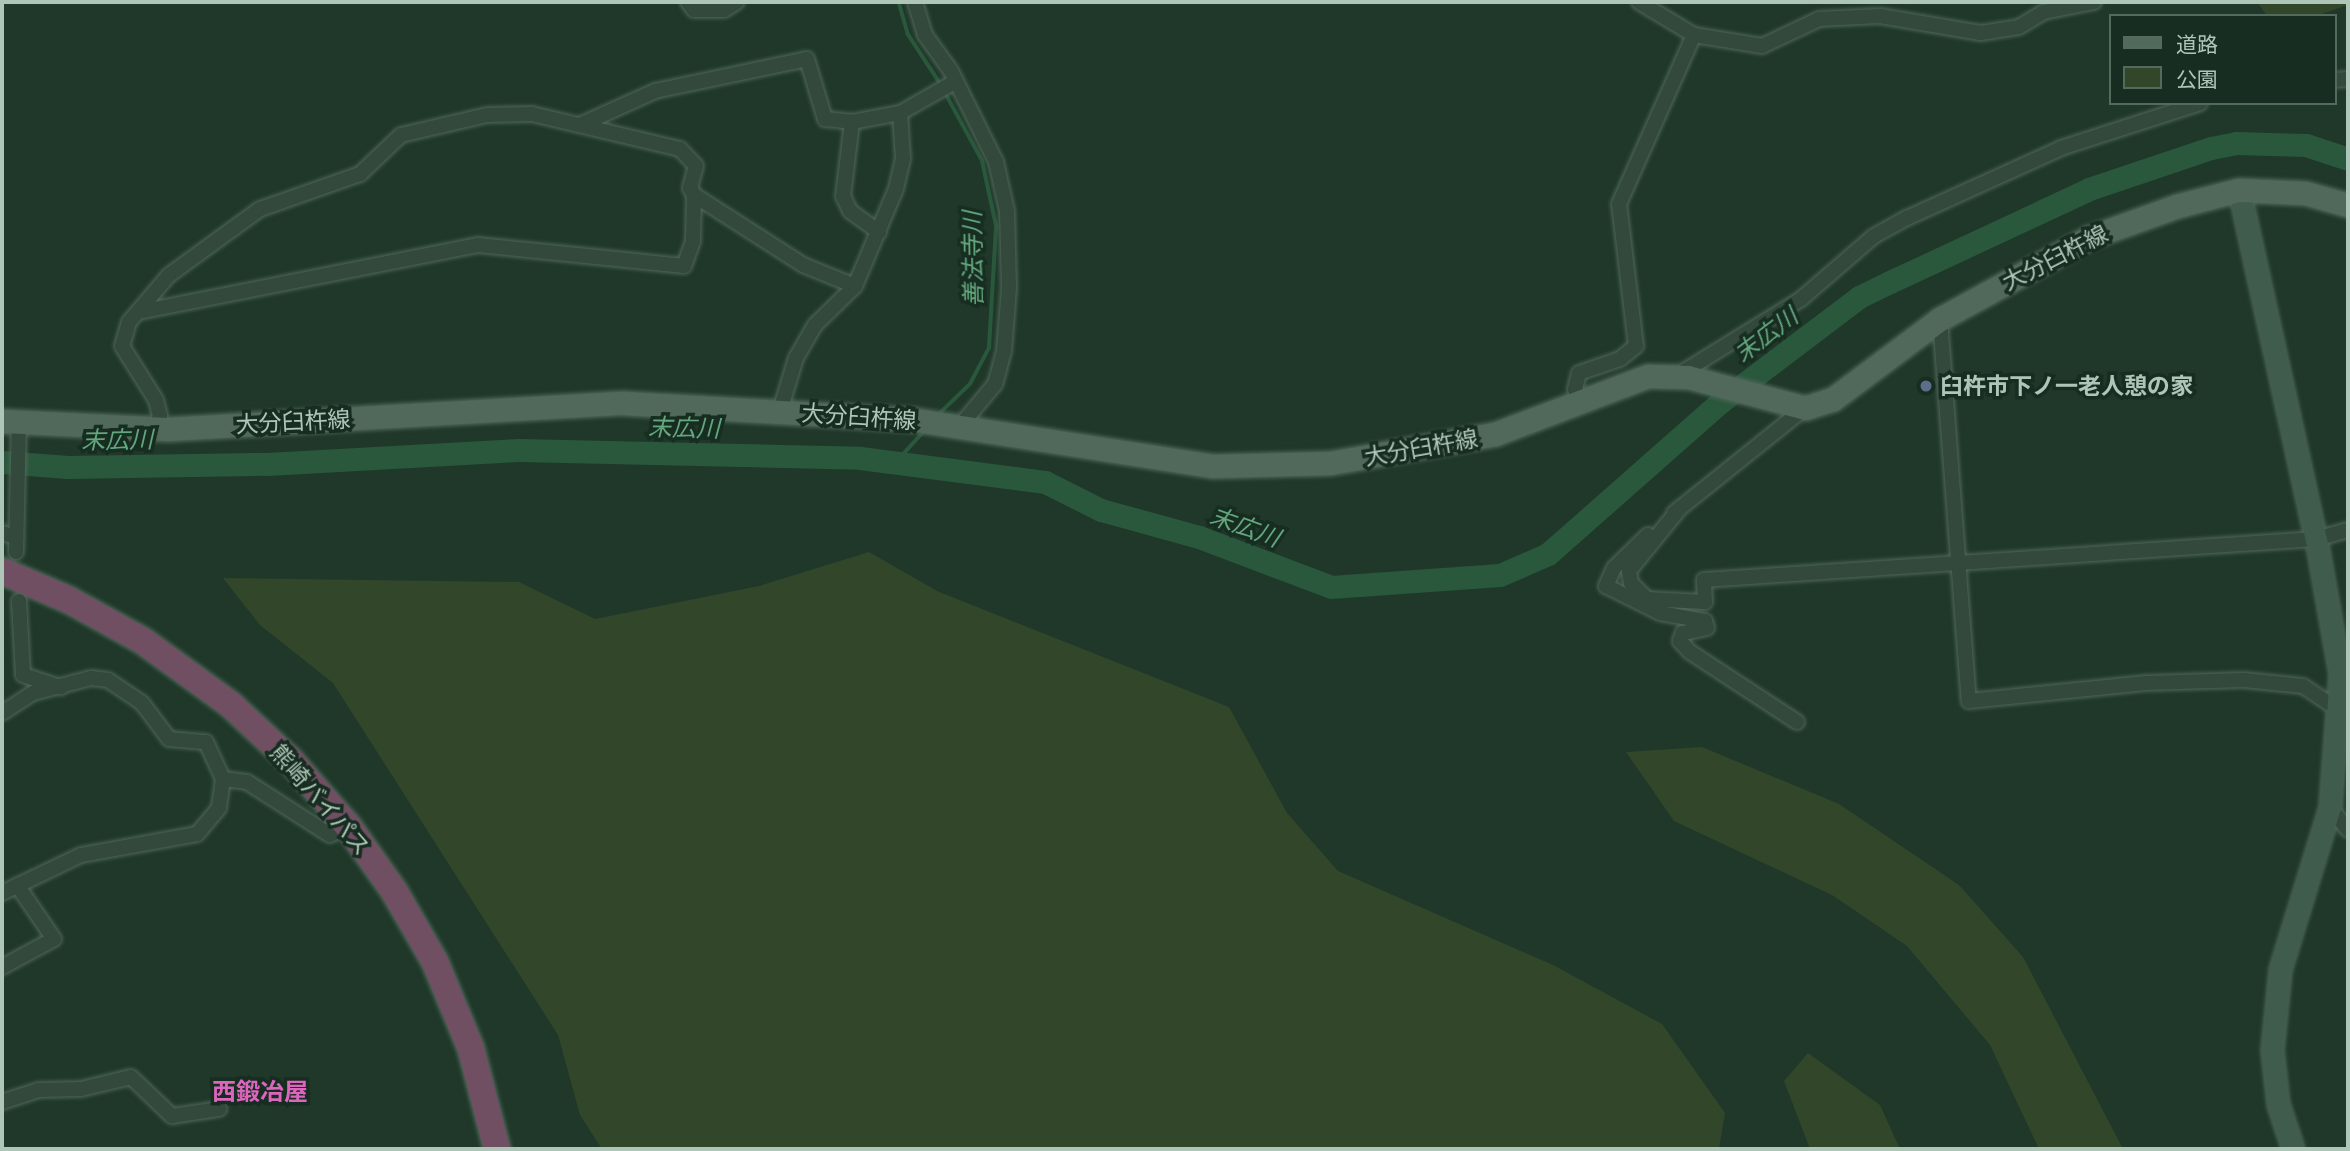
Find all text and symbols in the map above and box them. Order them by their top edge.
legend [2108,14,2336,105]
text: 道路 [2176,32,2218,56]
text: 公園 [2176,67,2218,91]
water label: 善法寺川 [958,211,988,307]
street label: 大分臼杵線 [1998,220,2112,296]
water label: 末広川 [1729,302,1803,368]
place label: 臼杵市下ノ一老人憩の家 [1940,372,2193,400]
marker: 臼杵市下ノ一老人憩の家 [1918,378,1934,394]
street label: 大分臼杵線 [801,399,917,435]
street label: 大分臼杵線 [235,405,351,439]
water label: 末広川 [648,413,720,443]
street label: 大分臼杵線 [1362,424,1480,472]
water label: 末広川 [81,425,153,455]
water label: 末広川 [1206,501,1284,553]
street label: 熊崎バイパス [264,739,376,861]
district label: 西鍛冶屋 [212,1078,308,1106]

